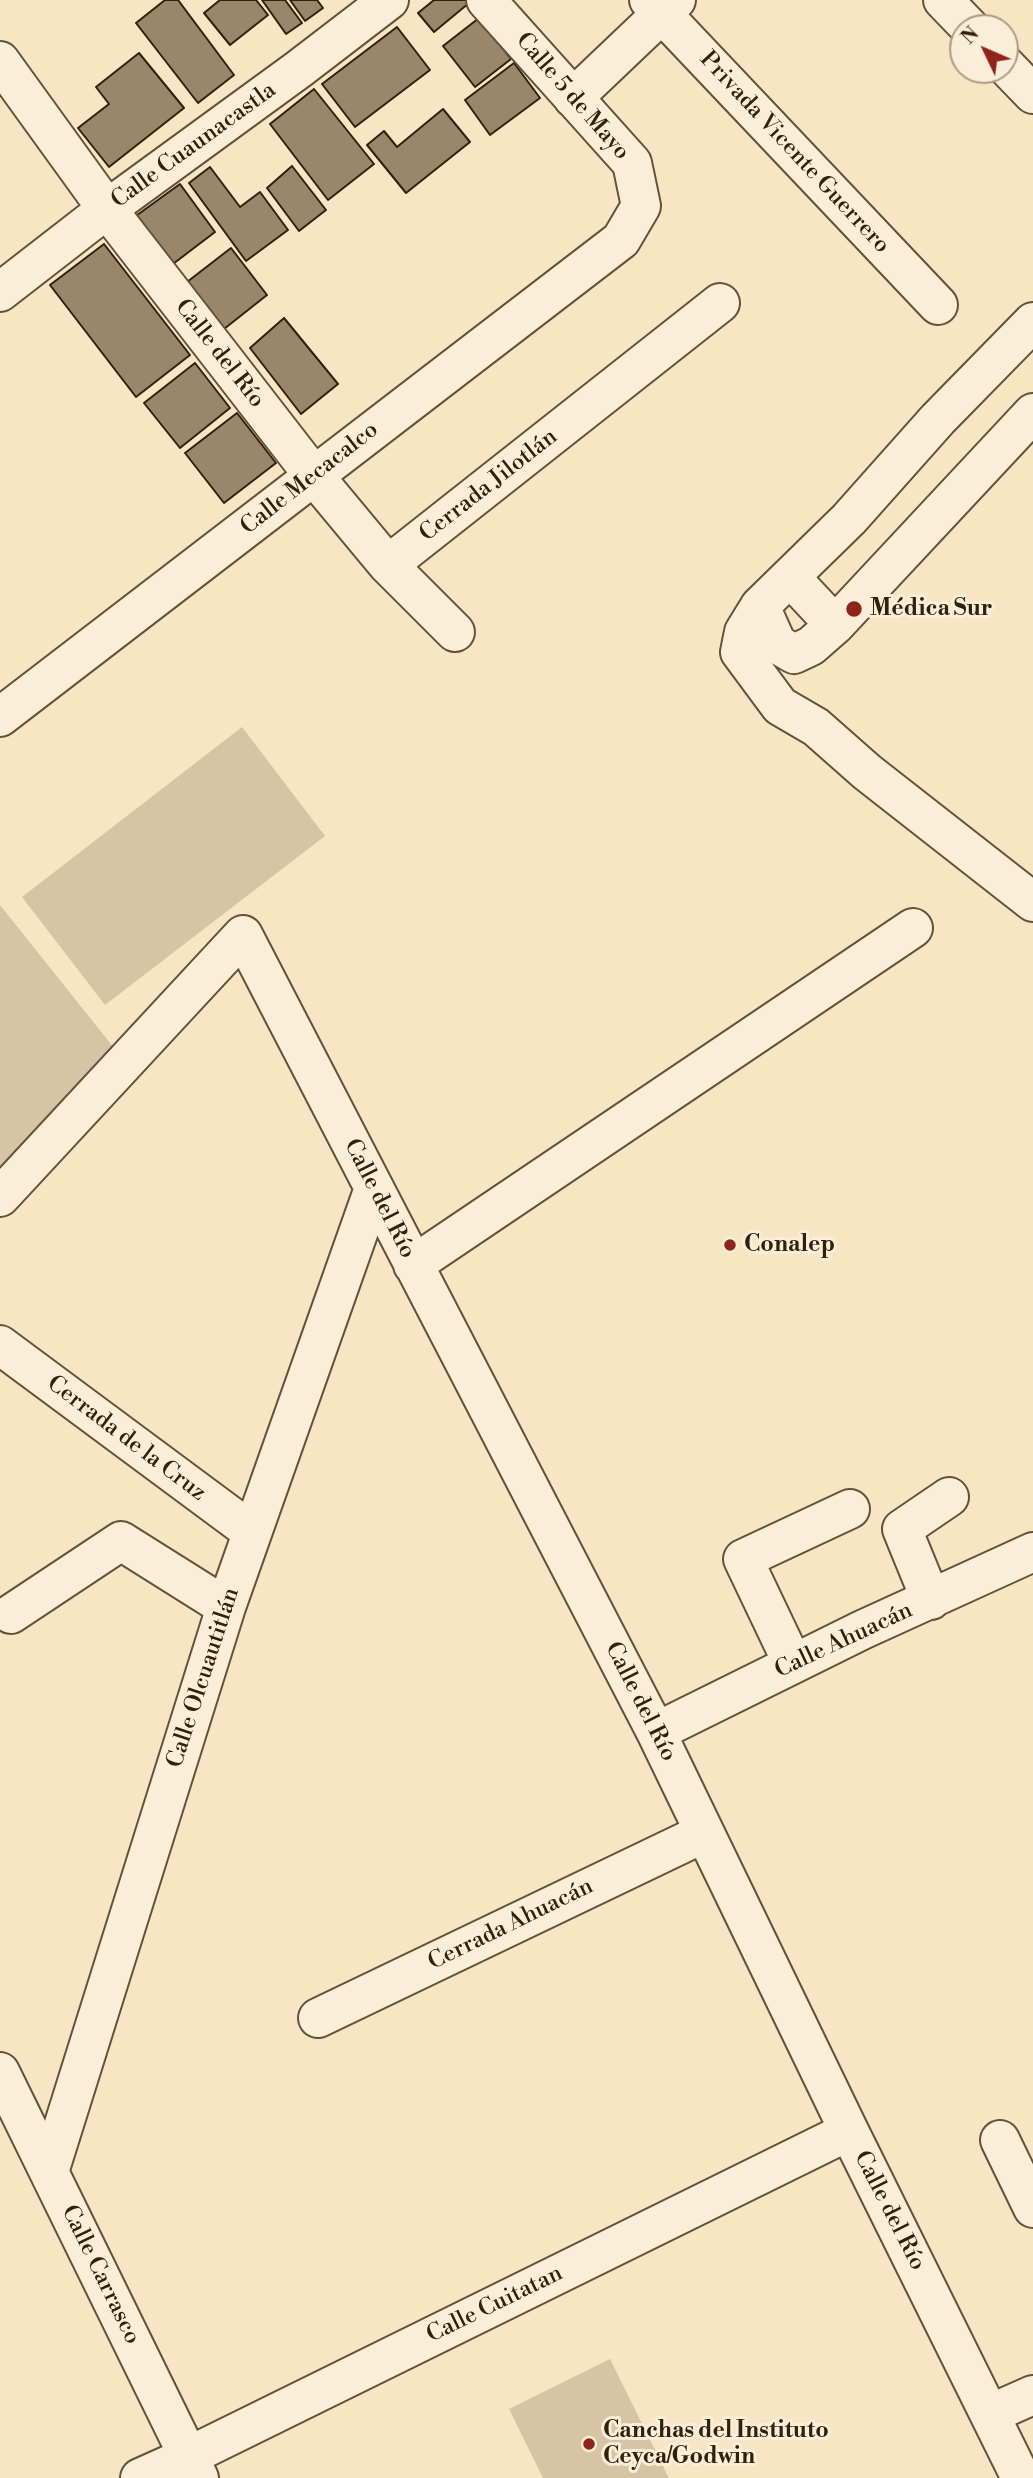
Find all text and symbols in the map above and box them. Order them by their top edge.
north arrow [949,14,1019,84]
text: N [956,22,984,50]
street label: Calle 5 de Mayo [509,28,635,166]
street label: Privada Vicente Guerrero [693,46,895,260]
street label: Calle Cuaunacastla [106,77,282,215]
street label: Calle del Río [168,294,270,414]
street label: Calle Mecacalco [236,417,384,541]
street label: Cerrada Jilotlán [415,424,563,548]
place label: Médica Sur [870,595,992,623]
marker: Médica Sur [844,599,864,619]
street label: Calle del Río [337,1135,421,1263]
place label: Conalep [744,1231,835,1259]
marker: Conalep [722,1237,738,1253]
street label: Cerrada de la Cruz [41,1370,211,1508]
street label: Calle Olcuautitlán [162,1584,246,1772]
street label: Calle Ahuacán [771,1597,917,1685]
street label: Calle del Río [598,1638,682,1766]
street label: Cerrada Ahuacán [424,1873,598,1977]
street label: Calle del Río [847,2147,931,2275]
street label: Calle Carrasco [54,2201,146,2349]
street label: Calle Cuitatan [423,2260,567,2350]
place label: Canchas del Instituto Ceyca/Godwin [603,2417,829,2471]
marker: Canchas del Instituto Ceyca/Godwin [581,2436,597,2452]

